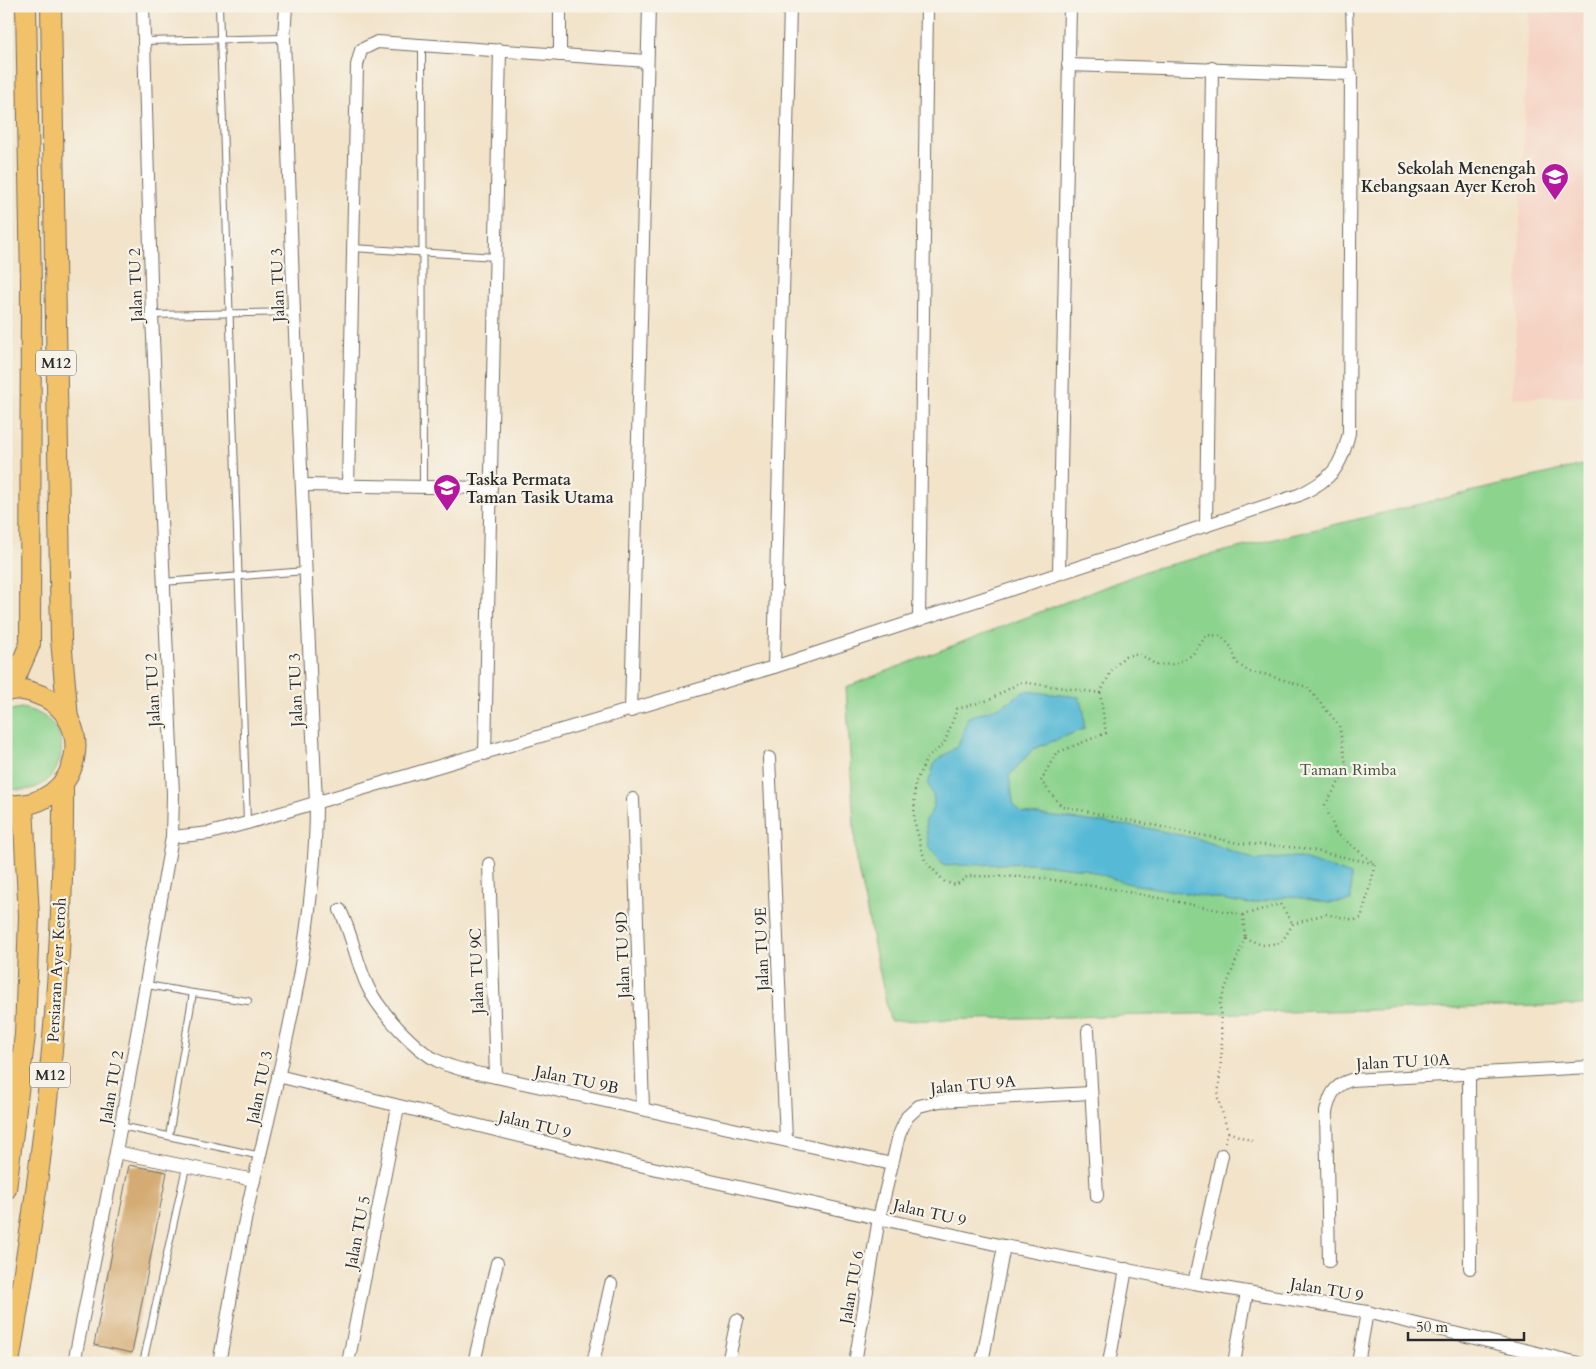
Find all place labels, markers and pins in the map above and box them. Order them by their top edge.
place label: Sekolah Menengah Kebangsaan Ayer Keroh [1361,158,1536,198]
school or university icon: Sekolah Menengah Kebangsaan Ayer Keroh [1540,162,1570,201]
place label: Taska Permata Taman Tasik Utama [466,469,614,509]
school or university icon: Taska Permata Taman Tasik Utama [432,473,462,512]

